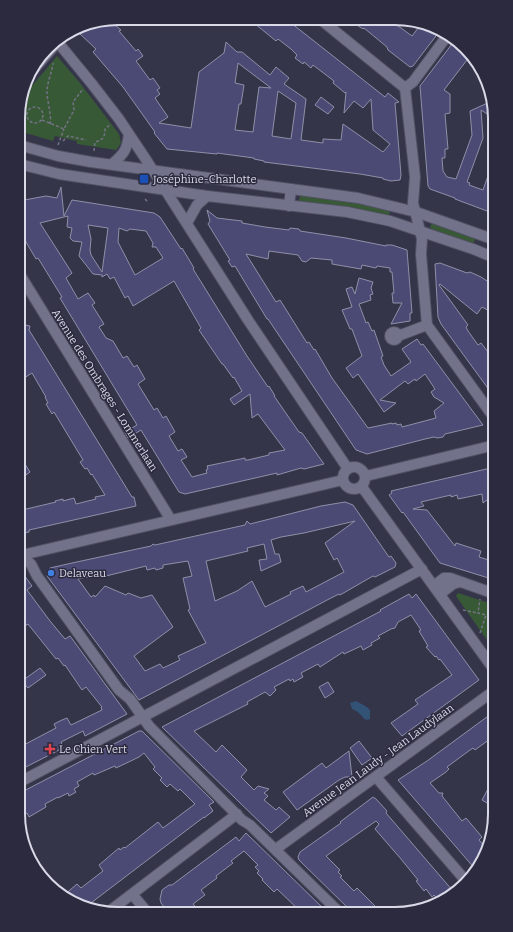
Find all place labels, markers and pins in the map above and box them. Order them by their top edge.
marker: Joséphine-Charlotte [138,173,150,185]
place label: Joséphine-Charlotte [152,173,256,186]
place label: Delaveau [59,567,106,580]
marker: Delaveau [46,568,56,578]
marker: Le Chien Vert [44,743,56,755]
place label: Le Chien Vert [59,743,127,756]

